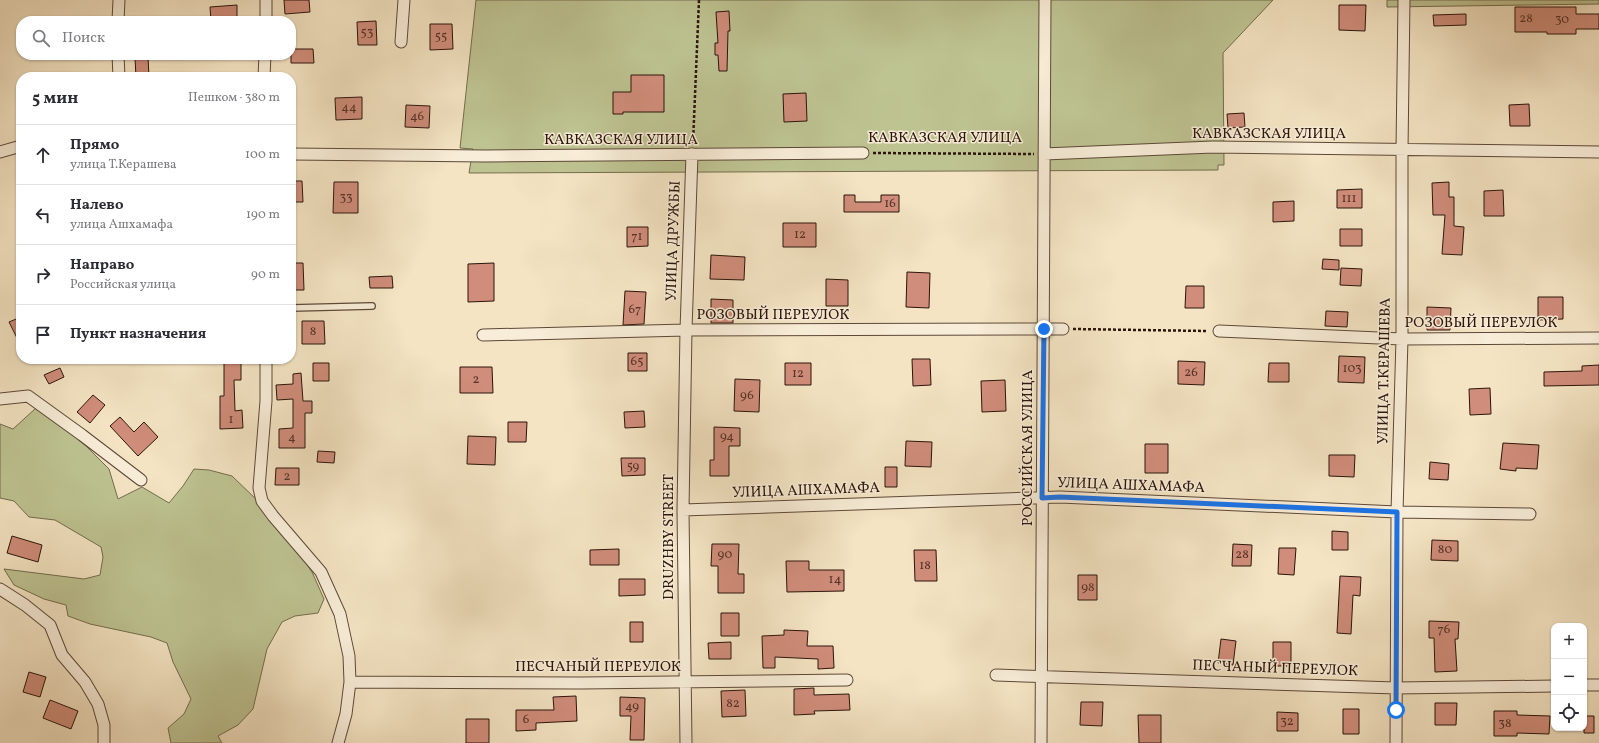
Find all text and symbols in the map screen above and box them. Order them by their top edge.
house number: 28 [1519,10,1533,28]
house number: 30 [1555,11,1569,29]
search box [16,16,296,60]
house number: 53 [361,24,374,42]
icon: search [30,27,52,49]
text: Поиск [62,28,105,49]
house number: 55 [435,28,447,46]
text: 5 мин [32,87,78,110]
text: Пешком · 380 m [188,89,280,107]
house number: 44 [341,99,357,117]
house number: 46 [410,108,425,126]
street label: КАВКАЗCКАЯ УЛИЦА [1192,124,1346,145]
street label: КАВКАЗCКАЯ УЛИЦА [868,128,1022,149]
street label: КАВКАЗCКАЯ УЛИЦА [544,130,698,151]
text: Прямо [70,135,119,156]
icon: ahead [32,144,54,166]
text: 100 m [245,146,280,164]
text: улица Т.Керашева [70,156,176,174]
street label: УЛИЦА ДРУЖБЫ [661,180,687,302]
house number: 33 [339,189,353,207]
house number: 111 [1341,190,1357,208]
text: Налево [70,195,124,216]
house number: 16 [884,195,896,213]
icon: left [32,204,54,226]
text: 190 m [246,206,280,224]
text: улица Ашхамафа [70,216,173,234]
house number: 12 [794,226,806,244]
house number: 71 [631,228,643,246]
text: Направо [70,255,134,276]
icon: right [32,264,54,286]
text: 90 m [251,266,280,284]
text: Российская улица [70,276,176,294]
street label: УЛИЦА Т.КЕРАШЕВА [1373,297,1397,445]
house number: 67 [629,301,641,319]
street label: РОЗОВЫЙ ПЕРЕУЛОК [697,305,849,326]
street label: РОЗОВЫЙ ПЕРЕУЛОК [1405,313,1557,334]
route end [1035,320,1053,338]
house number: 8 [310,323,316,341]
icon: arrive [32,324,54,346]
text: Пункт назначения [70,324,206,345]
house number: 65 [631,353,643,371]
house number: 103 [1342,360,1362,378]
house number: 26 [1184,364,1198,382]
house number: 12 [792,365,804,383]
street label: РОССИЙСКАЯ УЛИЦА [1018,369,1039,526]
house number: 2 [473,371,480,389]
house number: 96 [740,387,754,405]
house number: 1 [228,411,234,429]
house number: 94 [720,428,734,446]
house number: 4 [288,429,296,447]
house number: 59 [627,458,640,476]
house number: 2 [284,468,291,486]
street label: УЛИЦА АШХАМАФА [1057,473,1206,499]
street label: DRUZHBY STREET [659,474,680,600]
street label: УЛИЦА АШХАМАФА [732,478,881,504]
house number: 80 [1438,541,1452,559]
house number: 90 [718,546,733,564]
house number: 28 [1235,546,1249,564]
house number: 18 [919,557,931,575]
house number: 14 [829,571,842,589]
house number: 98 [1081,579,1095,597]
house number: 76 [1438,621,1451,639]
map controls [1551,623,1587,731]
button: + [1551,623,1587,659]
street label: ПЕСЧАНЫЙ ПЕРЕУЛОК [1192,656,1358,682]
street label: ПЕСЧАНЫЙ ПЕРЕУЛОК [515,657,681,678]
button: − [1551,659,1587,695]
house number: 82 [726,695,740,713]
button: locate [1551,695,1587,731]
house number: 49 [625,698,639,716]
route start [1387,701,1405,719]
house number: 6 [523,711,530,729]
house number: 32 [1280,713,1294,731]
house number: 38 [1498,715,1512,733]

